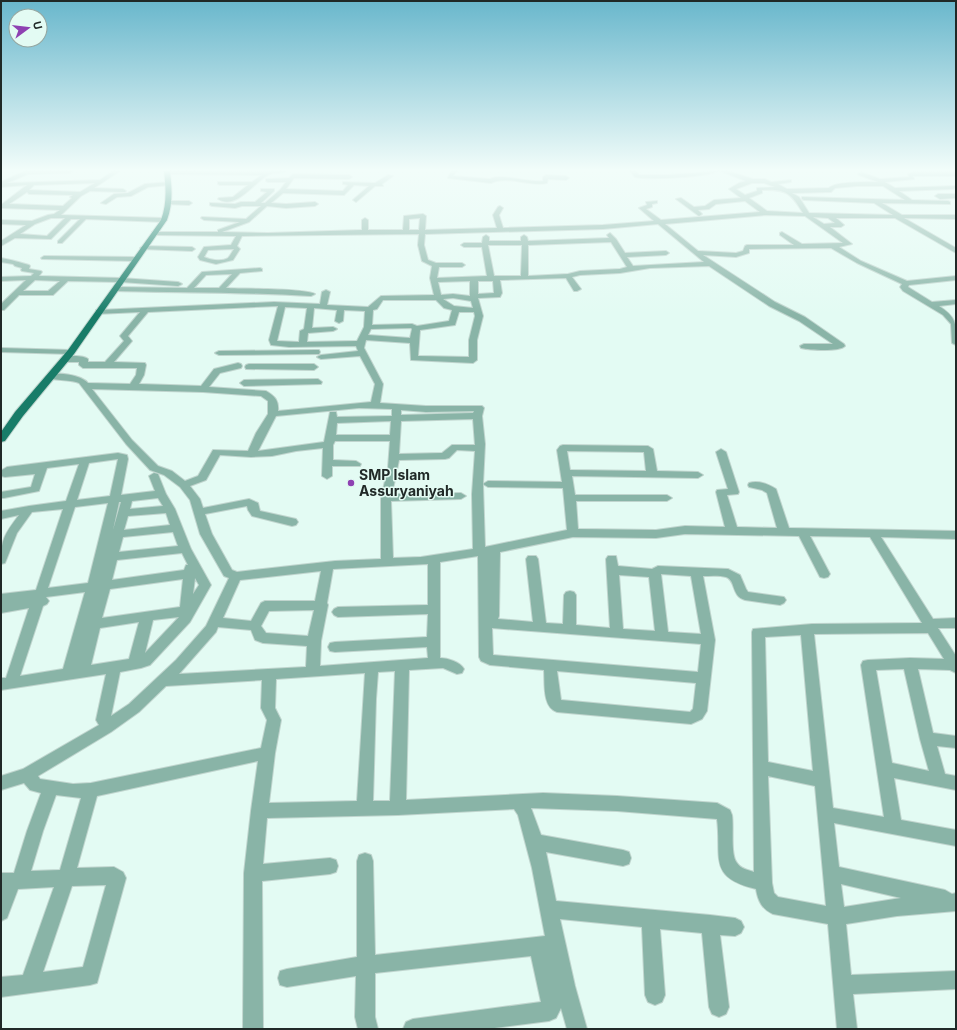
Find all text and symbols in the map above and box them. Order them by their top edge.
north arrow [8,8,48,48]
text: U [30,20,45,31]
place label: SMP Islam Assuryaniyah [359,466,454,499]
marker: SMP Islam Assuryaniyah [346,478,356,488]

